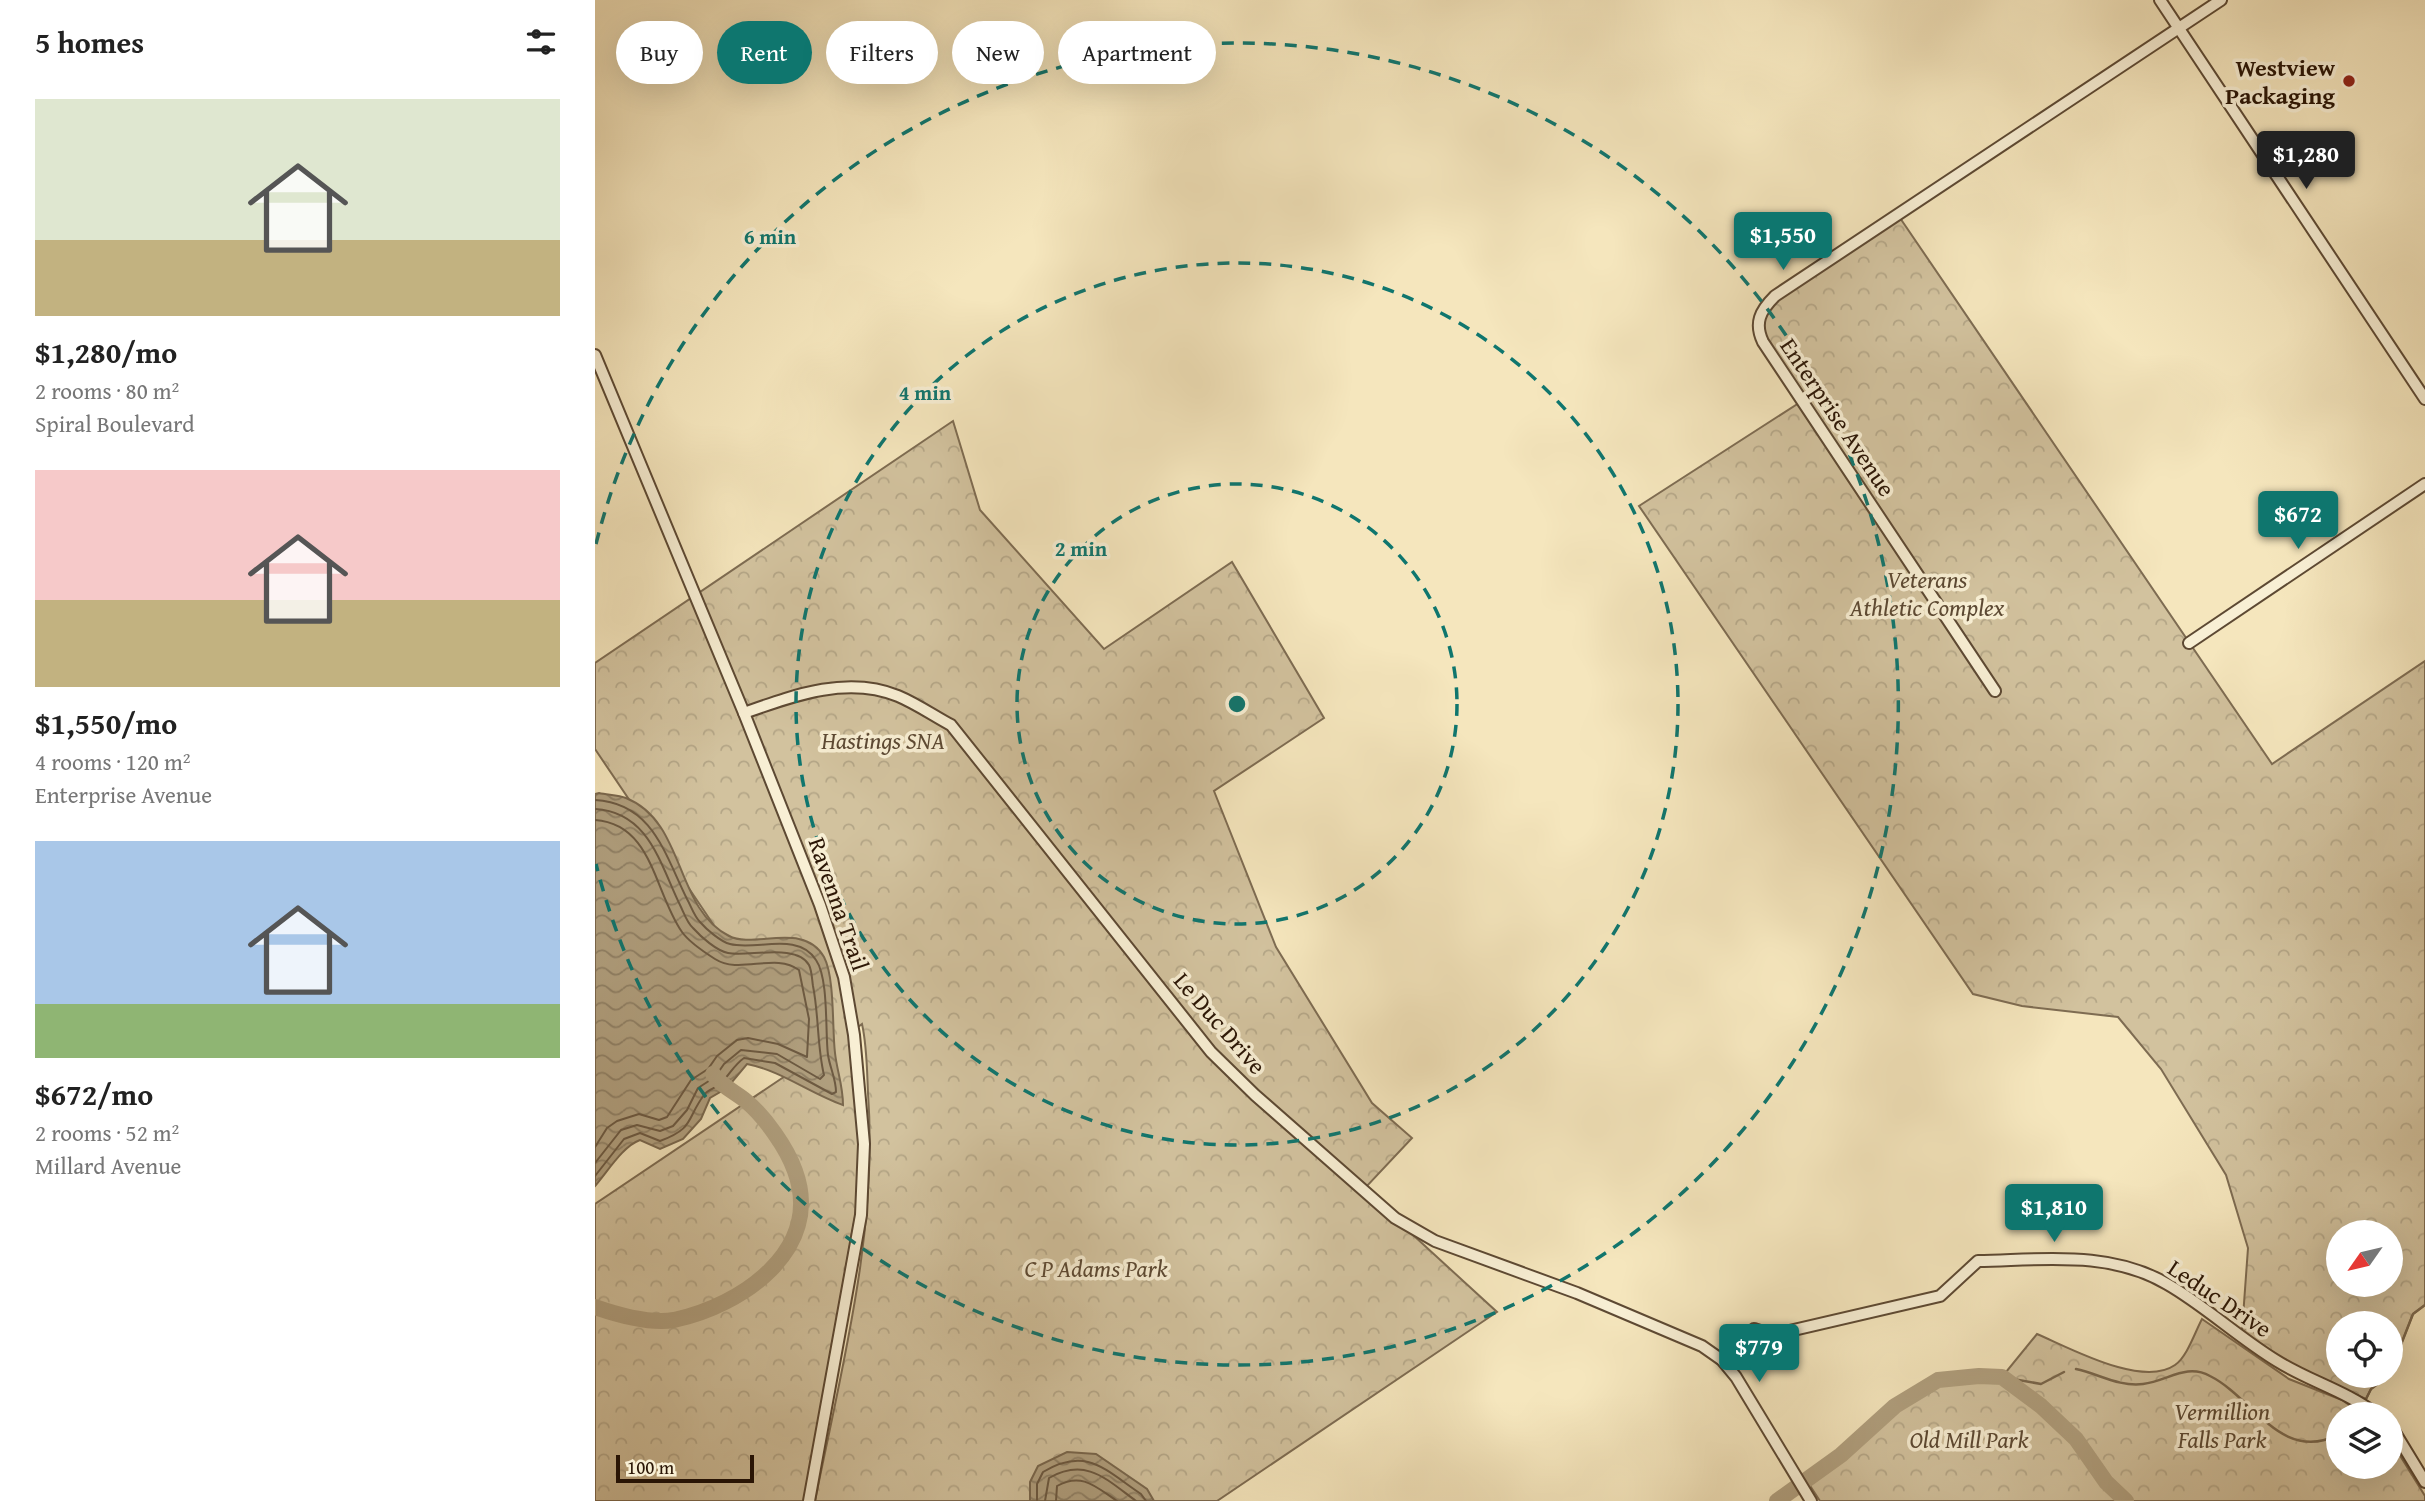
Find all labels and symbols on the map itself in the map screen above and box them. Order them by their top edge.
place label: Westview Packaging [2225,50,2336,113]
marker: Westview Packaging [2341,73,2357,89]
pin: $1,280 [2249,132,2363,191]
pin: $1,550 [1726,212,1840,272]
text: 6 min [744,221,797,252]
street label: Enterprise Avenue [1772,331,1904,503]
text: 4 min [899,377,952,408]
pin: $672 [2257,491,2339,551]
text: 2 min [1055,533,1108,564]
park label: Veterans Athletic Complex [1849,562,2004,625]
centre of rings [1225,692,1249,716]
park label: Hastings SNA [820,723,945,758]
street label: Ravenna Trail [800,833,878,976]
street label: Le Duc Drive [1166,964,1274,1082]
pin: $1,810 [1997,1184,2111,1244]
north arrow [2326,1220,2403,1297]
street label: Leduc Drive [2161,1250,2279,1346]
park label: C P Adams Park [1024,1251,1168,1286]
pin: $779 [1718,1324,1800,1384]
park label: Vermillion Falls Park [2174,1394,2270,1457]
park label: Old Mill Park [1909,1422,2029,1457]
scale bar [616,1452,754,1484]

